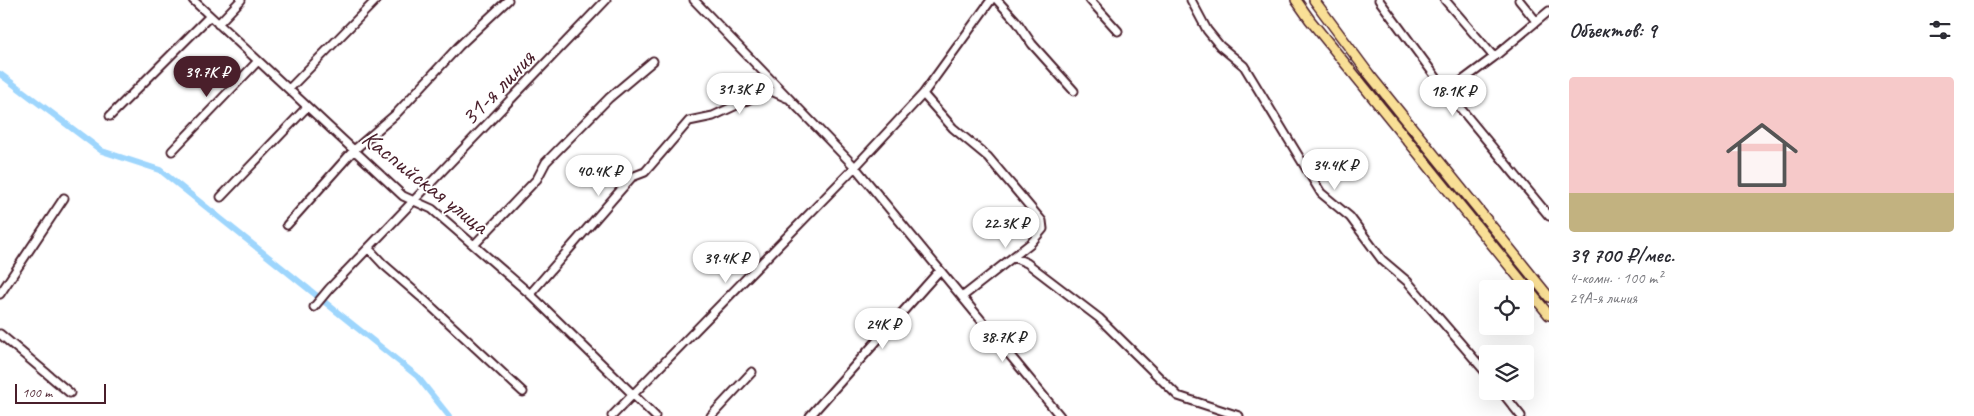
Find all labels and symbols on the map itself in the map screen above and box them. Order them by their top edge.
street label: 31-я линия [454,42,542,133]
pin: 39.7K ₽ [161,56,253,98]
pin: 31.3K ₽ [694,72,786,115]
pin: 18.1K ₽ [1407,74,1499,117]
street label: Каспийская улица [356,122,497,242]
pin: 34.4K ₽ [1289,148,1381,191]
pin: 40.4K ₽ [553,154,645,197]
pin: 22.3K ₽ [960,206,1052,249]
pin: 39.4K ₽ [680,242,772,284]
pin: 24K ₽ [848,308,918,350]
pin: 38.7K ₽ [957,320,1049,363]
scale bar [15,381,106,404]

